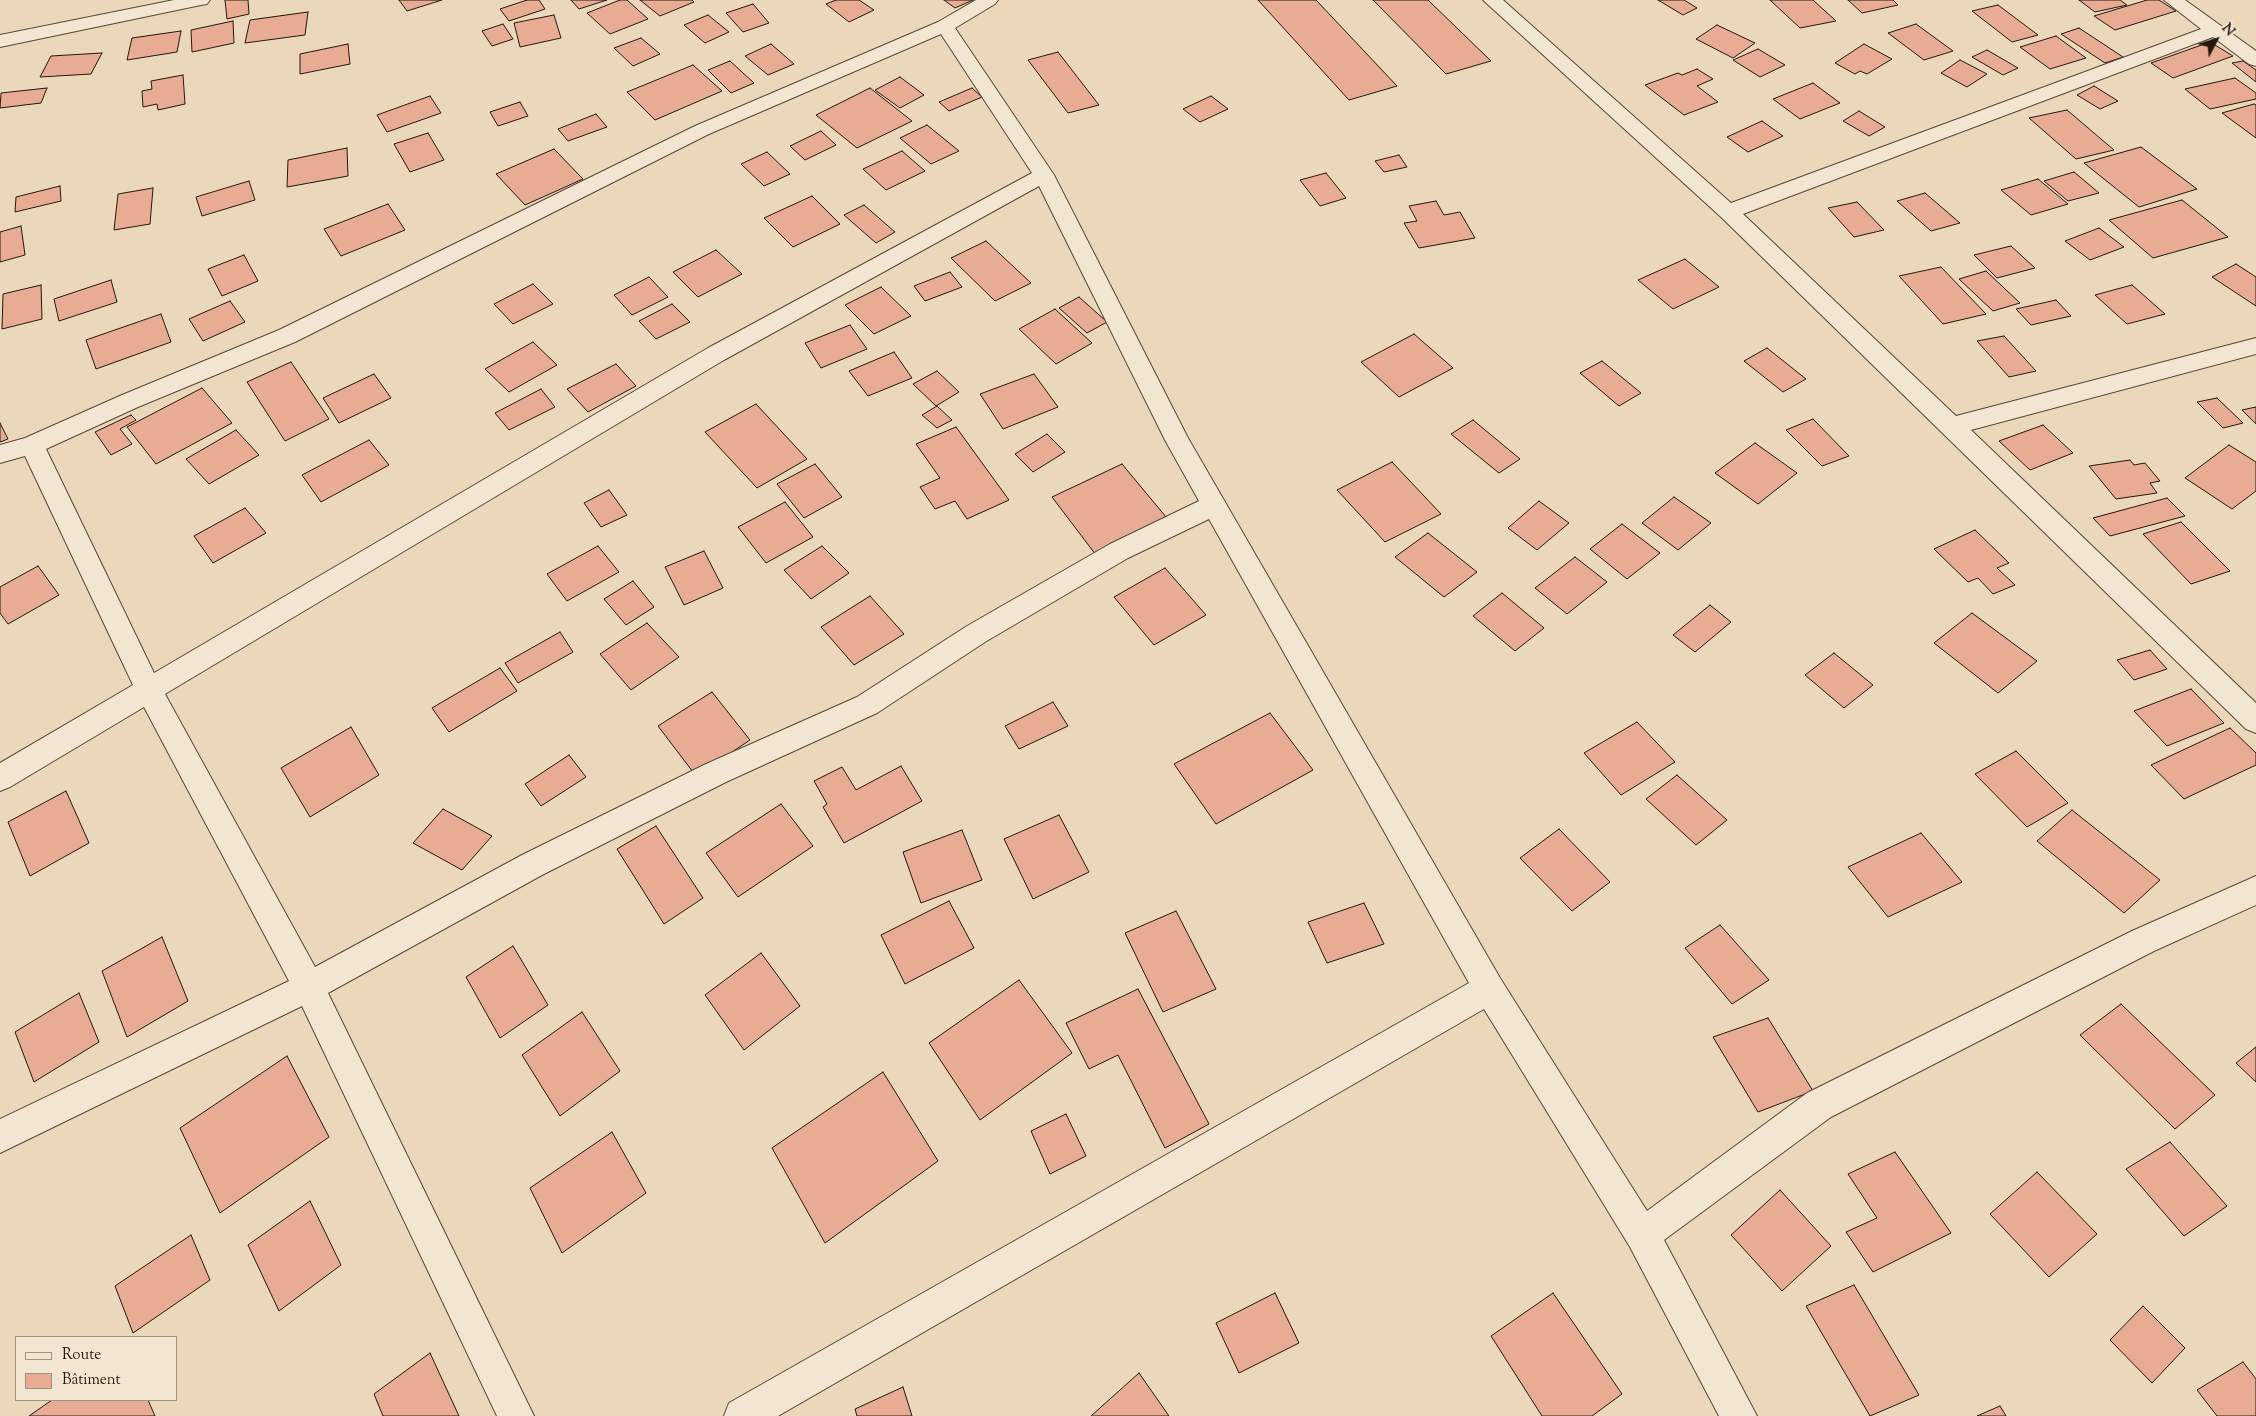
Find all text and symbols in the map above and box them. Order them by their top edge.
north arrow [2191,15,2241,65]
text: N [2216,20,2239,41]
legend [15,1336,178,1401]
text: Route [62,1345,101,1366]
text: Bâtiment [62,1370,121,1391]

